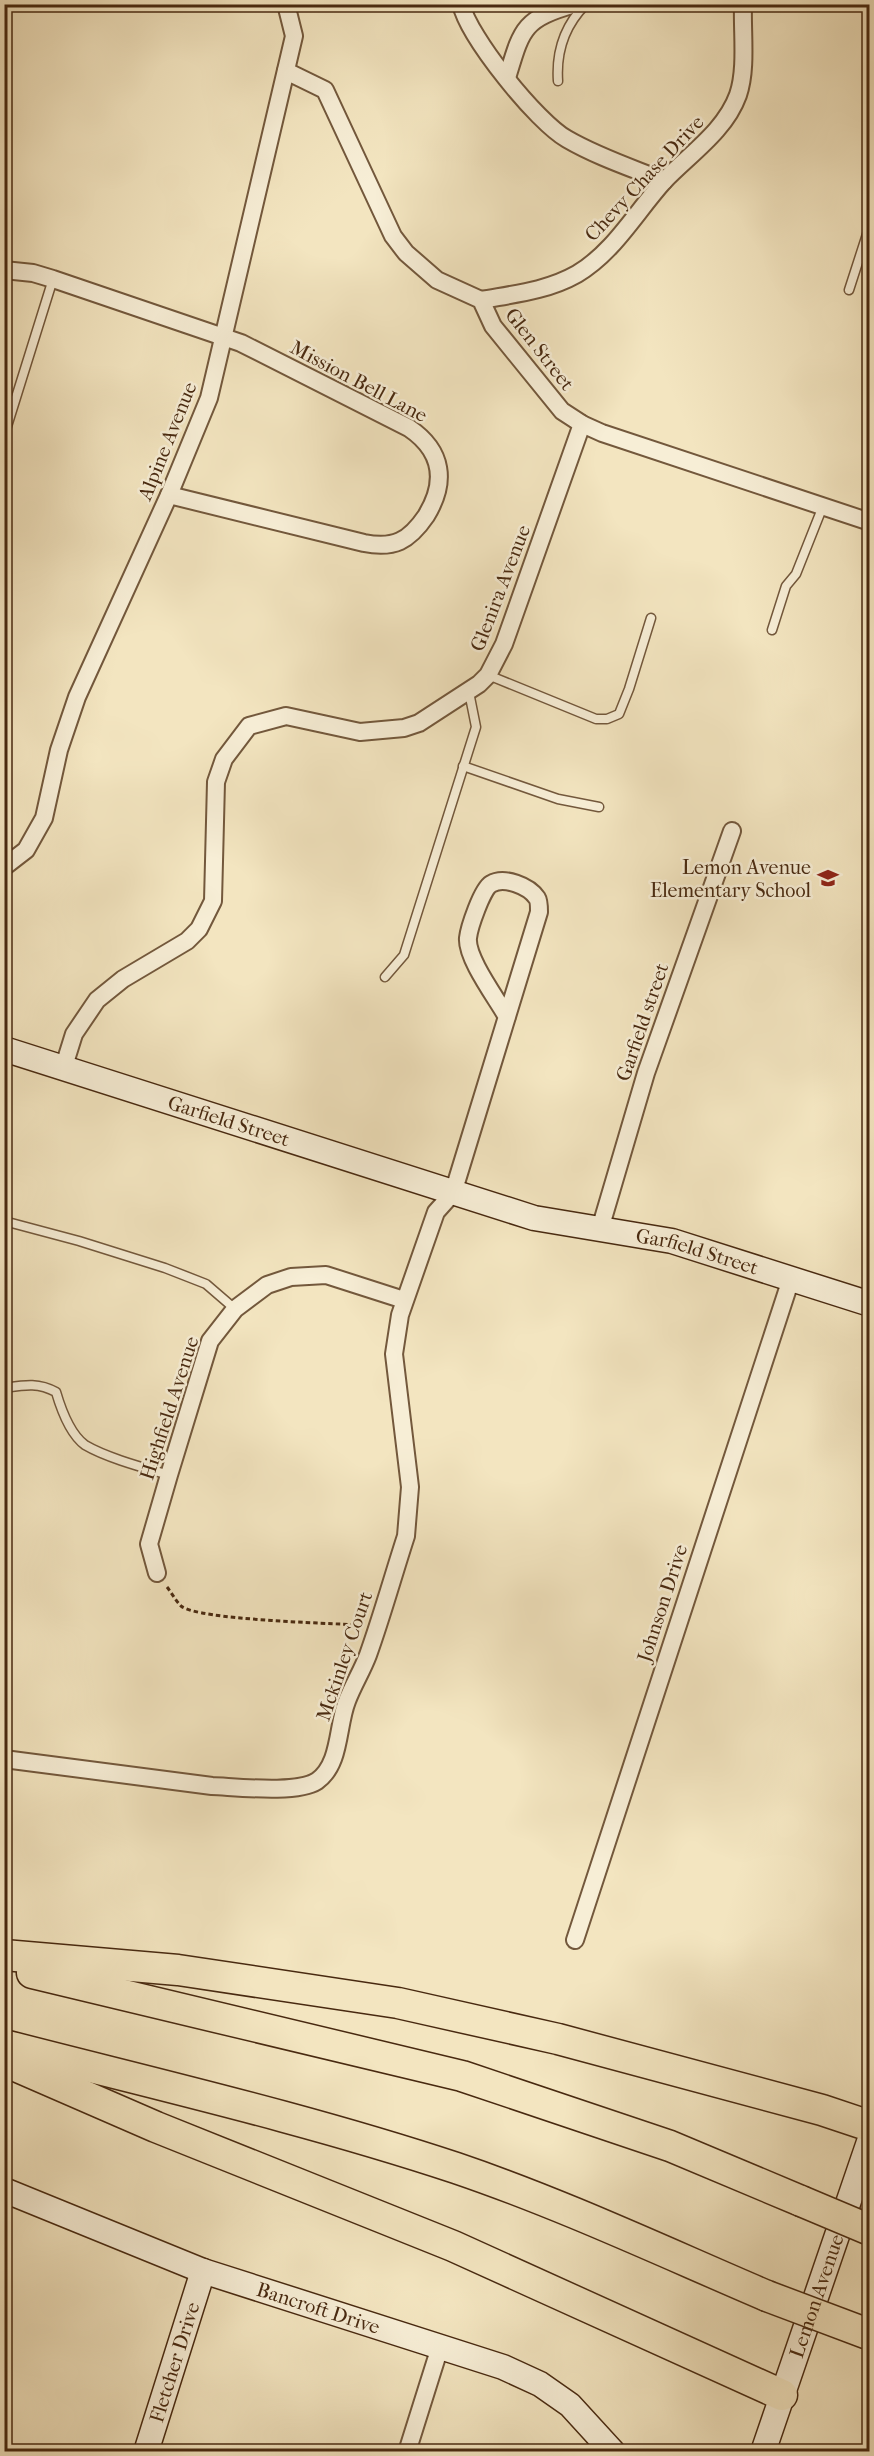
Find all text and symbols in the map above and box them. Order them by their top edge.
street label: Chevy Chase Drive [580,111,709,246]
street label: Glen Street [500,304,579,395]
street label: Mission Bell Lane [286,336,431,427]
street label: Alpine Avenue [133,379,202,505]
street label: Glenira Avenue [466,522,535,655]
place label: Lemon Avenue Elementary School [650,856,811,902]
school or university icon: Lemon Avenue Elementary School [816,866,840,890]
street label: Garfield street [612,960,673,1084]
street label: Garfield Street [165,1091,292,1151]
street label: Garfield Street [634,1224,761,1280]
street label: Highfield Avenue [135,1333,204,1483]
street label: Johnson Drive [632,1541,692,1667]
street label: Mckinley Court [312,1589,377,1724]
street label: Lemon Avenue [785,2231,849,2361]
street label: Bancroft Drive [254,2278,383,2339]
street label: Fletcher Drive [145,2299,204,2425]

